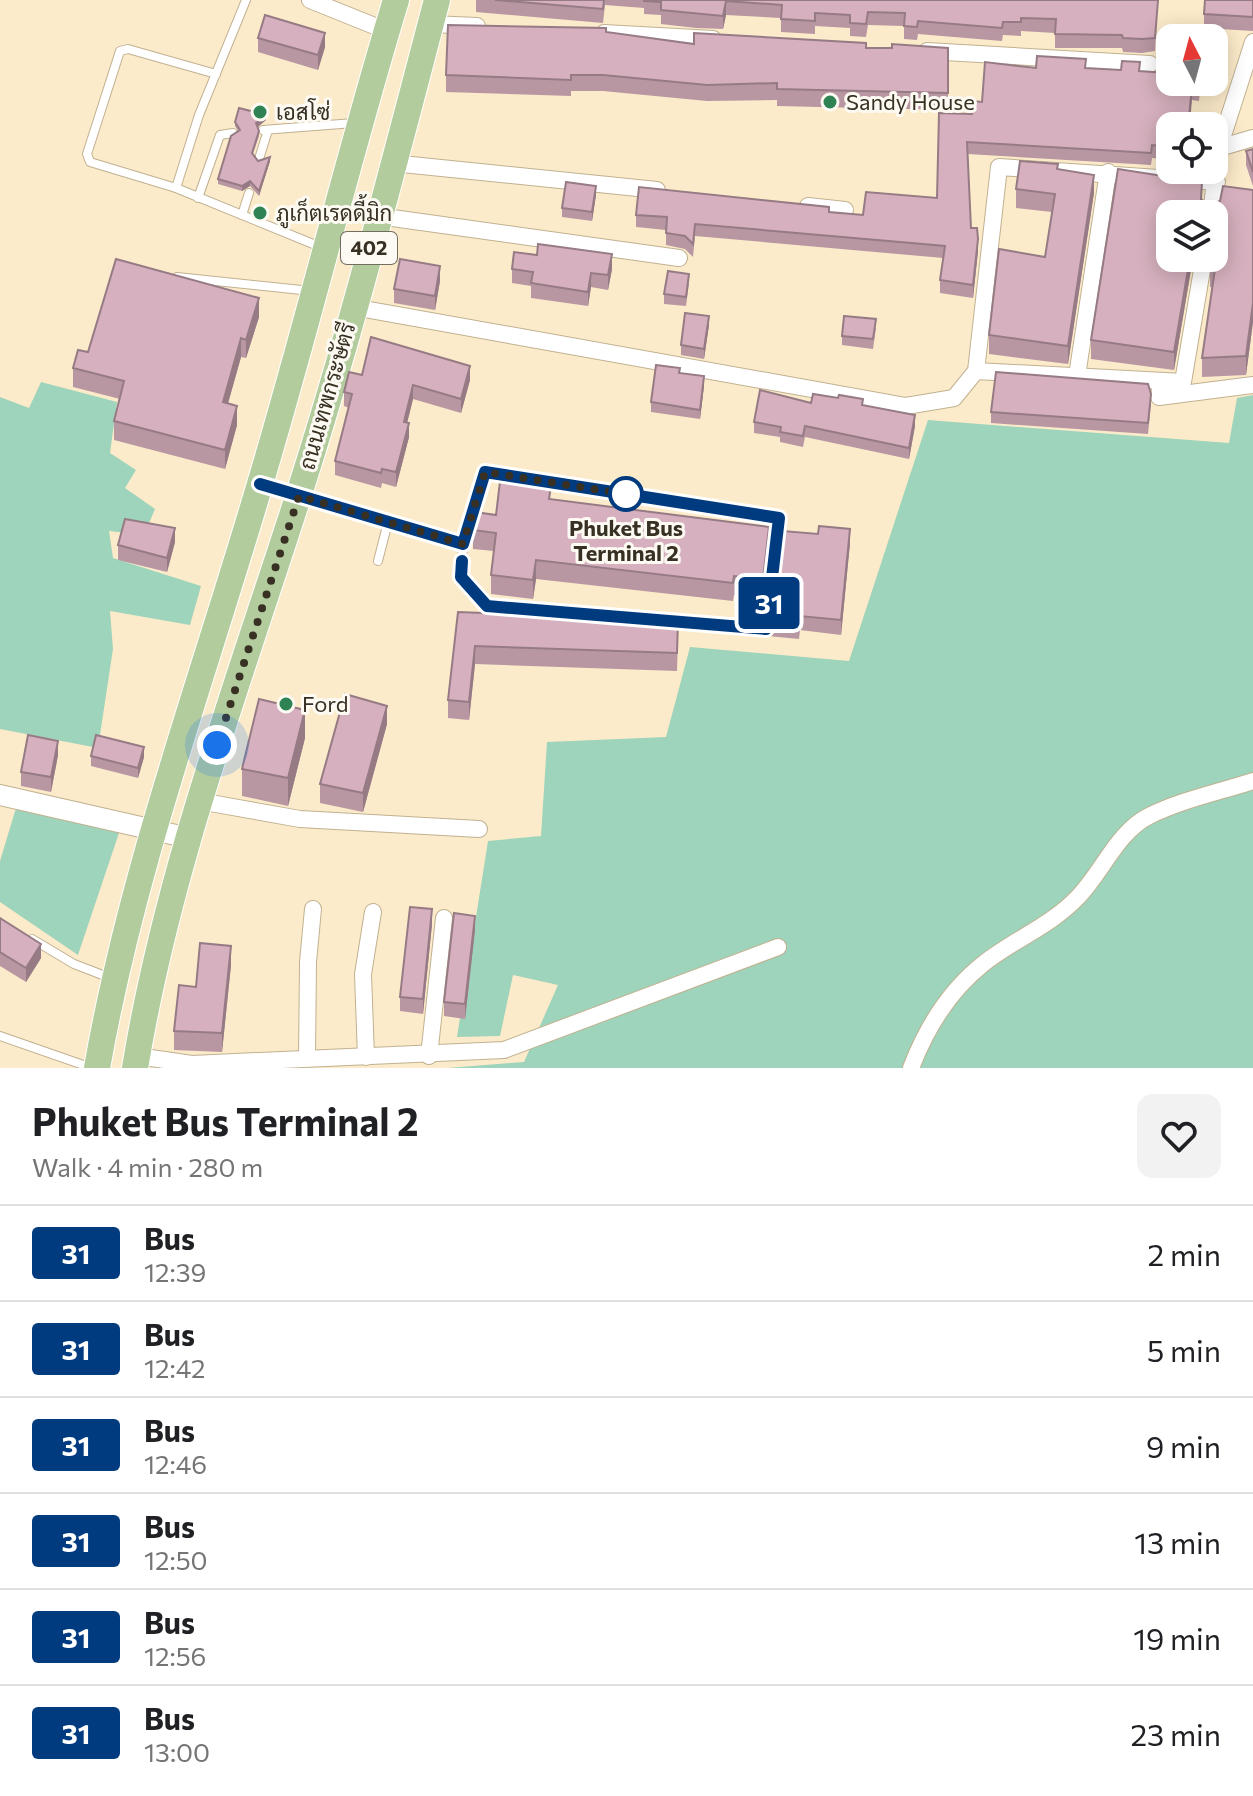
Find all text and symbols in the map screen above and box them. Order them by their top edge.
north arrow [1156,24,1228,96]
map controls [1156,24,1228,272]
place label: Sandy House [846,88,975,115]
marker: Sandy House [821,93,839,111]
place label: เอสโซ่ [276,98,330,125]
marker: เอสโซ่ [251,103,269,121]
button: locate [1156,112,1228,184]
place label: ภูเก็ตเรดดี้มิก [276,194,392,229]
button: layers [1156,200,1228,272]
marker: ภูเก็ตเรดดี้มิก [251,204,269,222]
road number: 402 [341,232,397,264]
street label: ถนนเทพกระษัตรี [293,319,360,473]
marker: Phuket Bus Terminal 2 [609,477,643,511]
place label: Phuket Bus Terminal 2 [569,514,683,566]
line badge: 31 [733,577,805,629]
text: 31 [755,586,783,620]
place label: Ford [302,690,348,717]
marker: Ford [277,695,295,713]
your location [197,725,237,765]
button: heart [1137,1094,1221,1178]
text: Phuket Bus Terminal 2 [32,1097,419,1144]
text: Walk · 4 min · 280 m [32,1151,263,1182]
text: Bus [144,1219,195,1256]
text: 2 min [1148,1235,1221,1272]
text: 31 [62,1236,90,1270]
text: 12:39 [144,1256,206,1287]
text: Bus [144,1315,195,1352]
text: 5 min [1147,1331,1221,1368]
text: 31 [62,1332,90,1366]
text: 12:42 [144,1352,205,1383]
text: Bus [144,1411,195,1448]
text: 9 min [1146,1427,1221,1464]
text: 31 [62,1428,90,1462]
text: 12:46 [144,1448,207,1479]
text: Bus [144,1507,195,1544]
text: 13 min [1134,1523,1221,1560]
text: 31 [62,1524,90,1558]
text: 12:50 [144,1544,208,1575]
text: Bus [144,1603,195,1640]
text: 19 min [1133,1619,1221,1656]
text: 31 [62,1620,90,1654]
text: 12:56 [144,1640,206,1671]
text: Bus [144,1699,195,1736]
text: 23 min [1130,1715,1221,1752]
text: 31 [62,1716,90,1750]
text: 13:00 [144,1736,210,1767]

